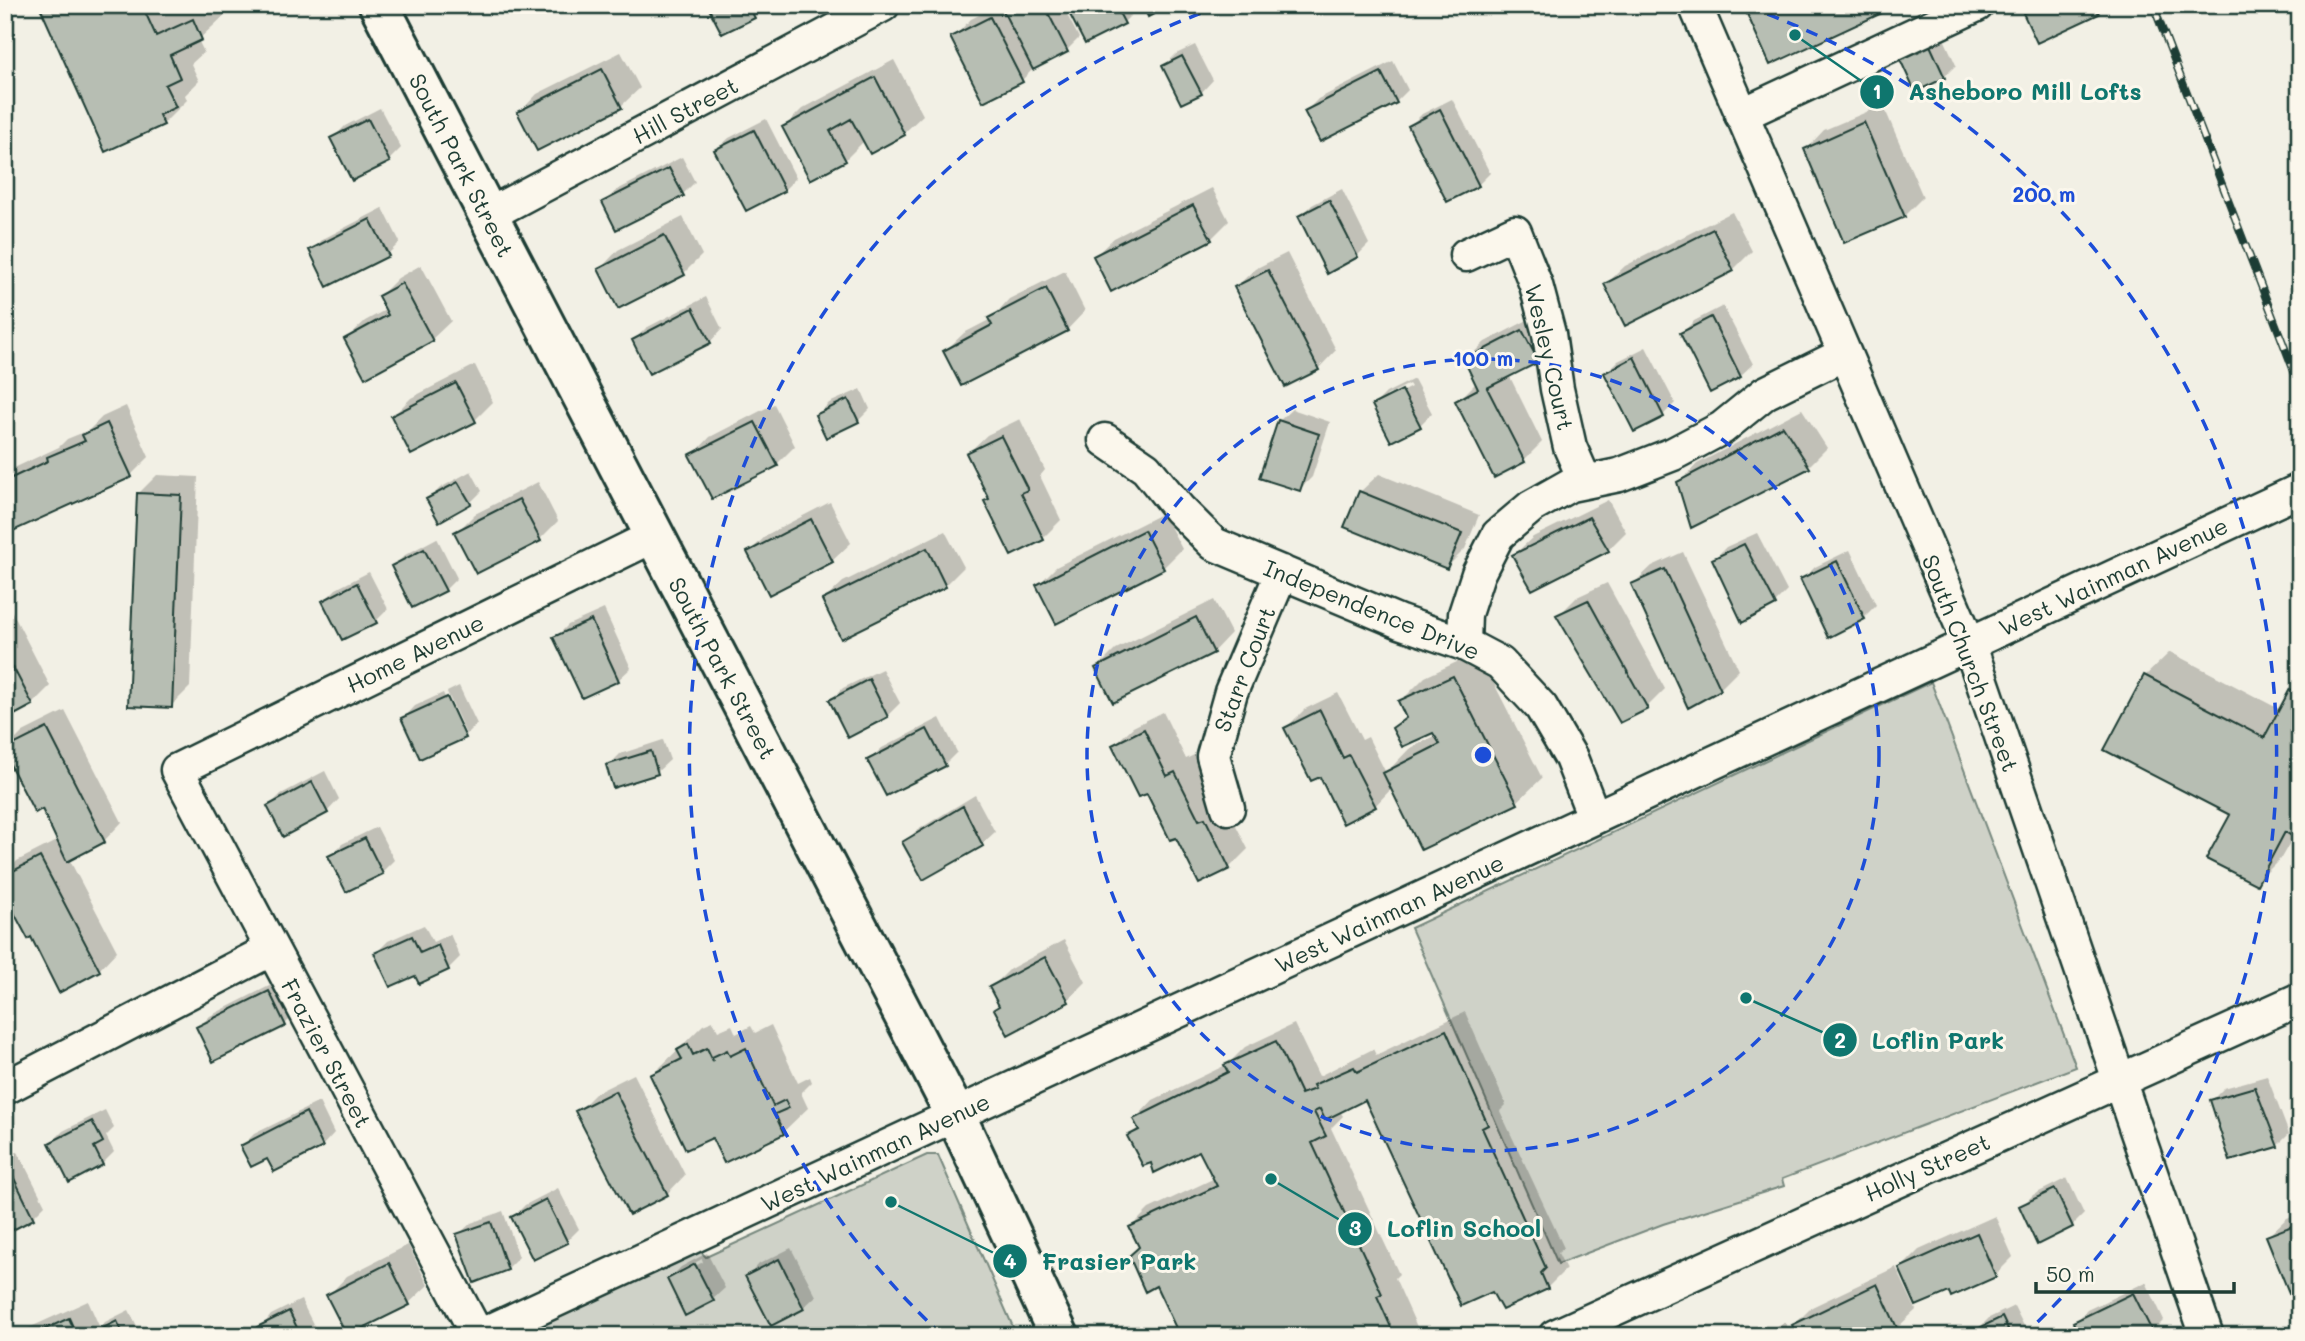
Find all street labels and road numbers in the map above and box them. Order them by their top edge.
street label: South Park Street [403,68,521,262]
street label: Hill Street [627,70,743,150]
street label: Wesley Court [1519,281,1581,433]
street label: West Wainman Avenue [1993,510,2233,642]
street label: South Church Street [1916,550,2026,776]
street label: Independence Drive [1260,552,1484,666]
street label: South Park Street [662,572,784,764]
street label: Starr Court [1206,602,1282,736]
street label: Home Avenue [341,607,489,699]
street label: West Wainman Avenue [1269,847,1509,979]
street label: Frazier Street [275,973,379,1133]
street label: West Wainman Avenue [755,1086,995,1218]
street label: Holly Street [1860,1126,1994,1208]

